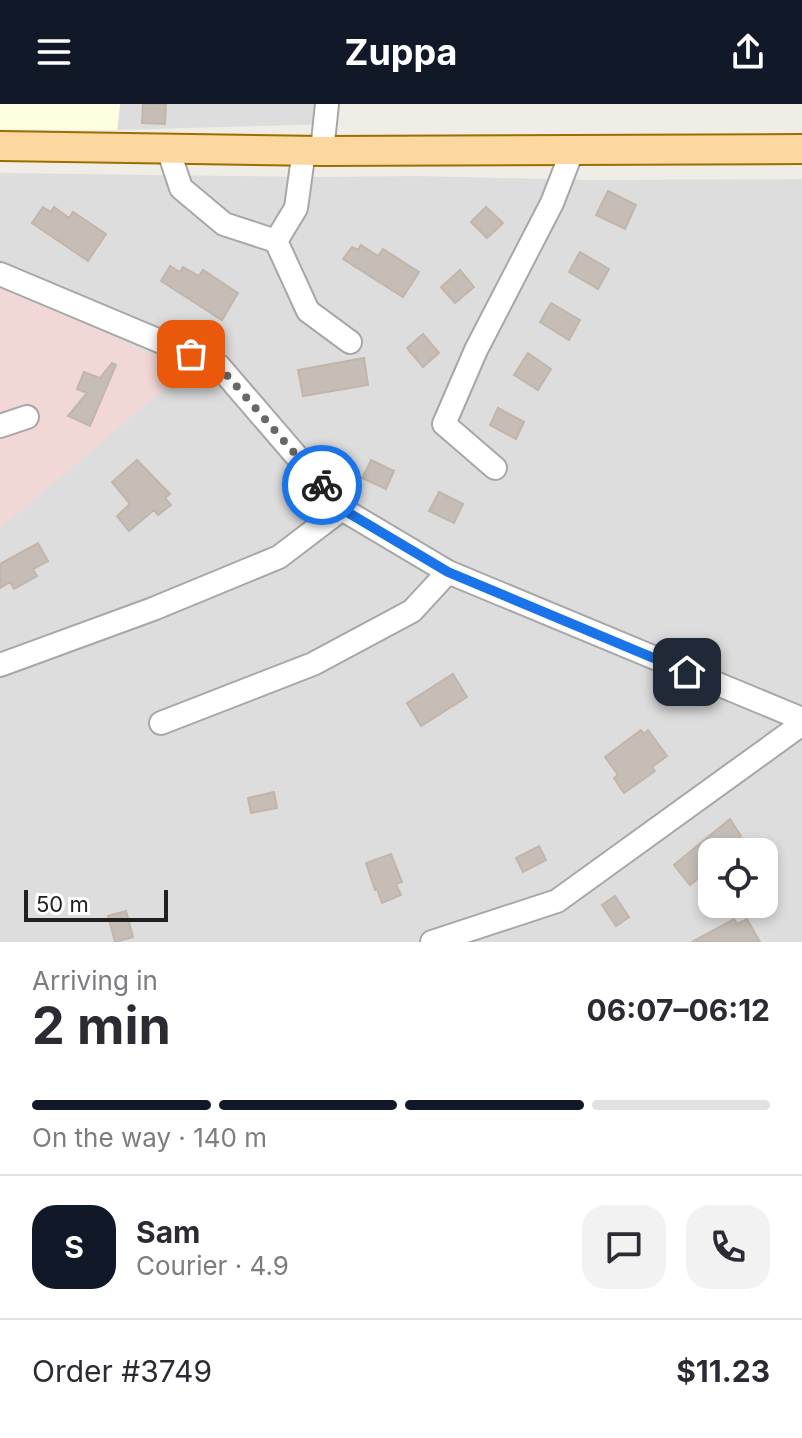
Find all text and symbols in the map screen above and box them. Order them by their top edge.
icon: menu [32,30,76,74]
text: Zuppa [345,30,457,74]
icon: share [726,30,770,74]
pin [157,320,225,388]
icon: bag [169,332,213,376]
courier [282,445,362,525]
icon: bike [300,463,344,507]
pin [653,638,721,706]
icon: home [665,650,709,694]
map controls [698,838,778,918]
button: locate [698,838,778,918]
scale bar [24,886,168,922]
text: 50 m [36,891,89,917]
text: Arriving in [32,965,158,996]
text: 06:07–06:12 [587,992,770,1028]
text: 2 min [32,994,171,1057]
text: On the way · 140 m [32,1122,267,1153]
button: chat [582,1205,666,1289]
button: phone [686,1205,770,1289]
text: Sam [136,1214,200,1250]
text: S [64,1229,84,1265]
text: Courier · 4.9 [136,1250,289,1281]
text: Order #3749 [32,1353,212,1389]
text: $11.23 [676,1353,770,1389]

